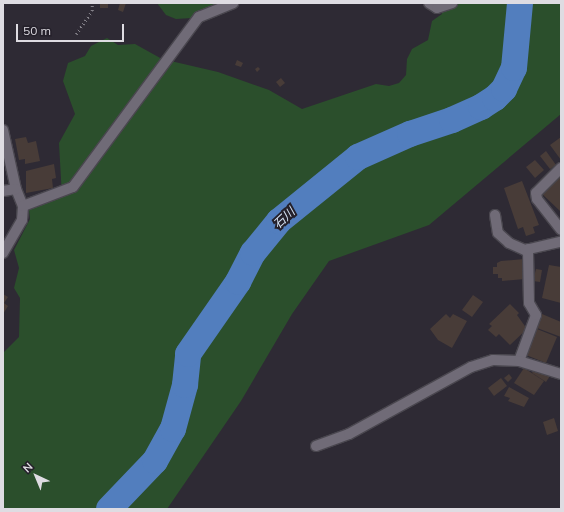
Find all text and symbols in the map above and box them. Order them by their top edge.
scale bar [18,16,126,42]
text: 50 m [23,23,51,38]
water label: 石川 [270,205,298,231]
north arrow [16,456,56,496]
text: N [20,459,36,475]

